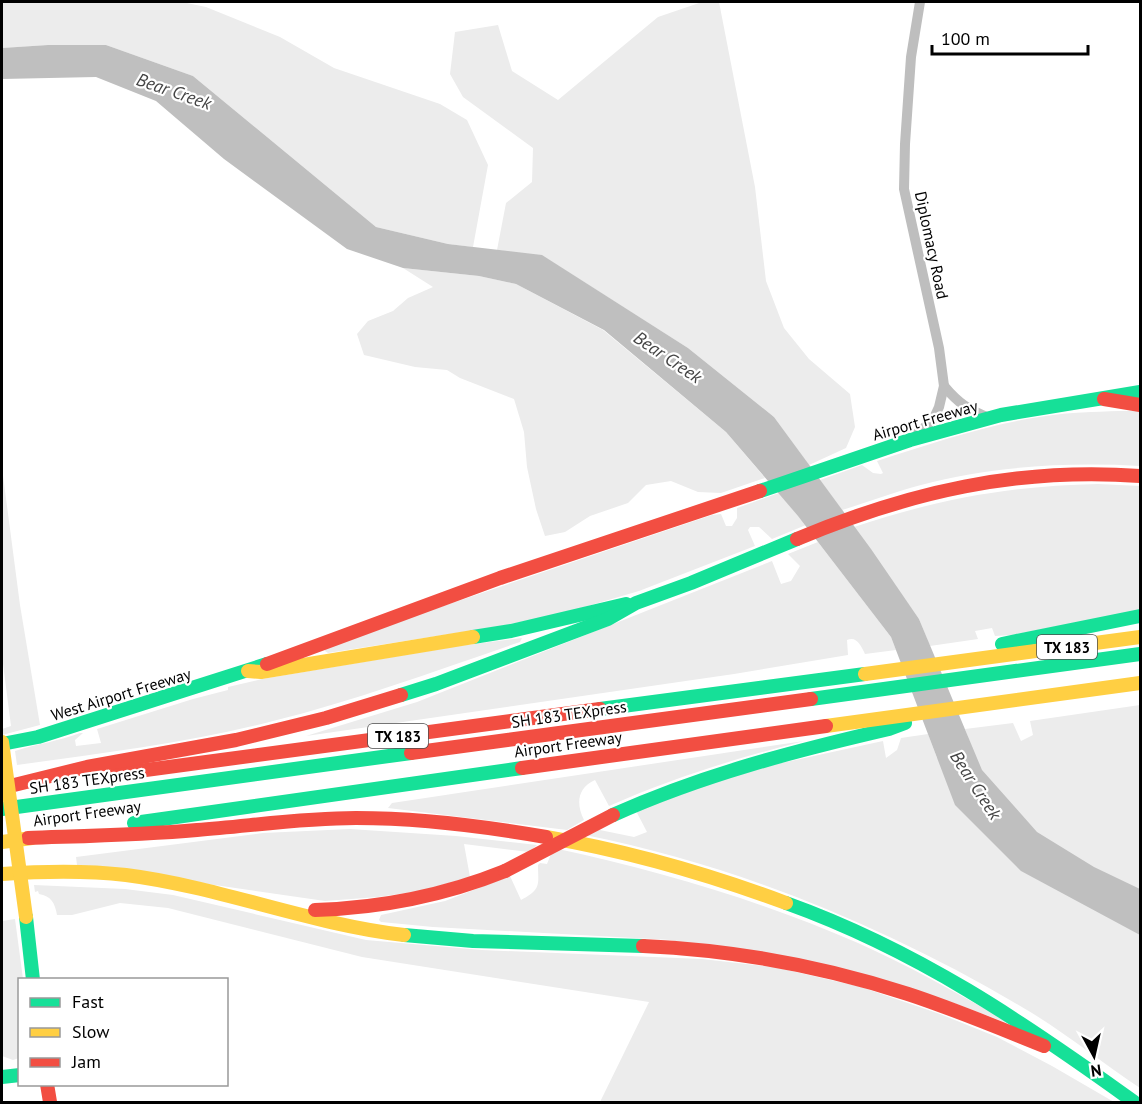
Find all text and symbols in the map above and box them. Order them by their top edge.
scale bar [932,18,1088,56]
text: 100 m [941,27,990,50]
water label: Bear Creek [134,67,215,115]
street label: Diplomacy Road [911,189,953,301]
water label: Bear Creek [629,326,707,389]
street label: Airport Freeway [870,395,981,445]
road number: TX 183 [1037,635,1097,659]
street label: West Airport Freeway [49,663,194,725]
street label: SH 183 TEXpress [510,696,628,732]
road number: TX 183 [368,724,428,748]
street label: Airport Freeway [513,726,624,761]
water label: Bear Creek [945,746,1007,825]
street label: SH 183 TEXpress [28,762,146,798]
street label: Airport Freeway [32,795,143,830]
legend [18,978,228,1086]
text: Fast [72,990,104,1013]
text: Slow [72,1020,110,1043]
north arrow [1064,1026,1124,1086]
text: Jam [71,1050,101,1073]
text: N [1089,1060,1103,1081]

